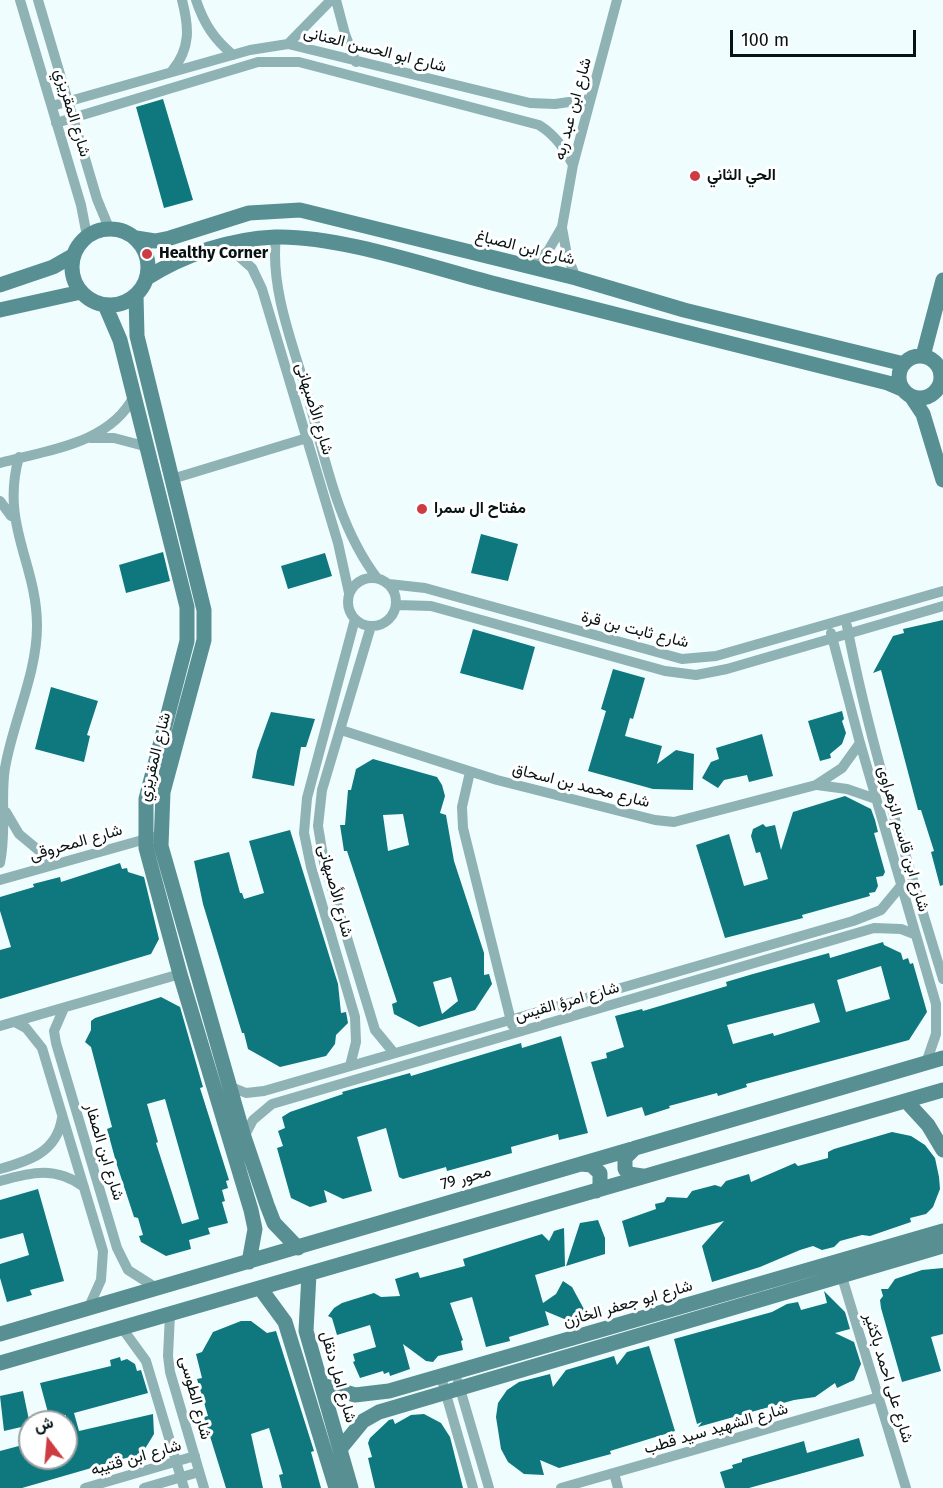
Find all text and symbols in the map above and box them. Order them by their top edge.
scale bar [733,18,919,56]
street label: شارع ابو الحسن العنانى [301,23,449,77]
text: 100 m [741,29,789,51]
street label: شارع ابن عبد ربه [550,56,596,162]
street label: شارع المقريزي [50,67,94,159]
place label: الحي الثاني [707,166,776,186]
marker: الحي الثاني [688,169,702,183]
street label: شارع ابن الصباغ [473,226,577,270]
place label: Healthy Corner [159,244,268,264]
marker: Healthy Corner [140,247,154,261]
street label: شارع الأصبهانى [291,361,337,457]
place label: مفتاح ال سمرا [434,499,526,519]
marker: مفتاح ال سمرا [415,502,429,516]
street label: شارع ثابت بن قرة [579,607,691,653]
street label: شارع المقريزي [135,711,175,803]
street label: شارع محمد بن اسحاق [510,760,652,812]
street label: شارع ابن قاسم الزهراوى [873,764,933,914]
street label: شارع المحروقى [27,821,125,865]
street label: شارع الأصبهانى [313,843,357,939]
street label: شارع امرؤ القيس [513,978,621,1026]
street label: شارع ابن الصفار [80,1101,128,1203]
street label: محور 79 [439,1162,493,1194]
street label: شارع ابو جعفر الخازن [561,1276,695,1332]
street label: شارع على احمد باكثير [859,1311,917,1445]
street label: شارع امل دنقل [316,1329,360,1425]
street label: شارع الطوسى [175,1354,215,1442]
street label: شارع الشهيد سيد قطب [642,1399,790,1459]
north arrow [18,1410,78,1470]
text: ش [32,1412,55,1436]
street label: شارع ابن قتيبه [88,1436,184,1480]

